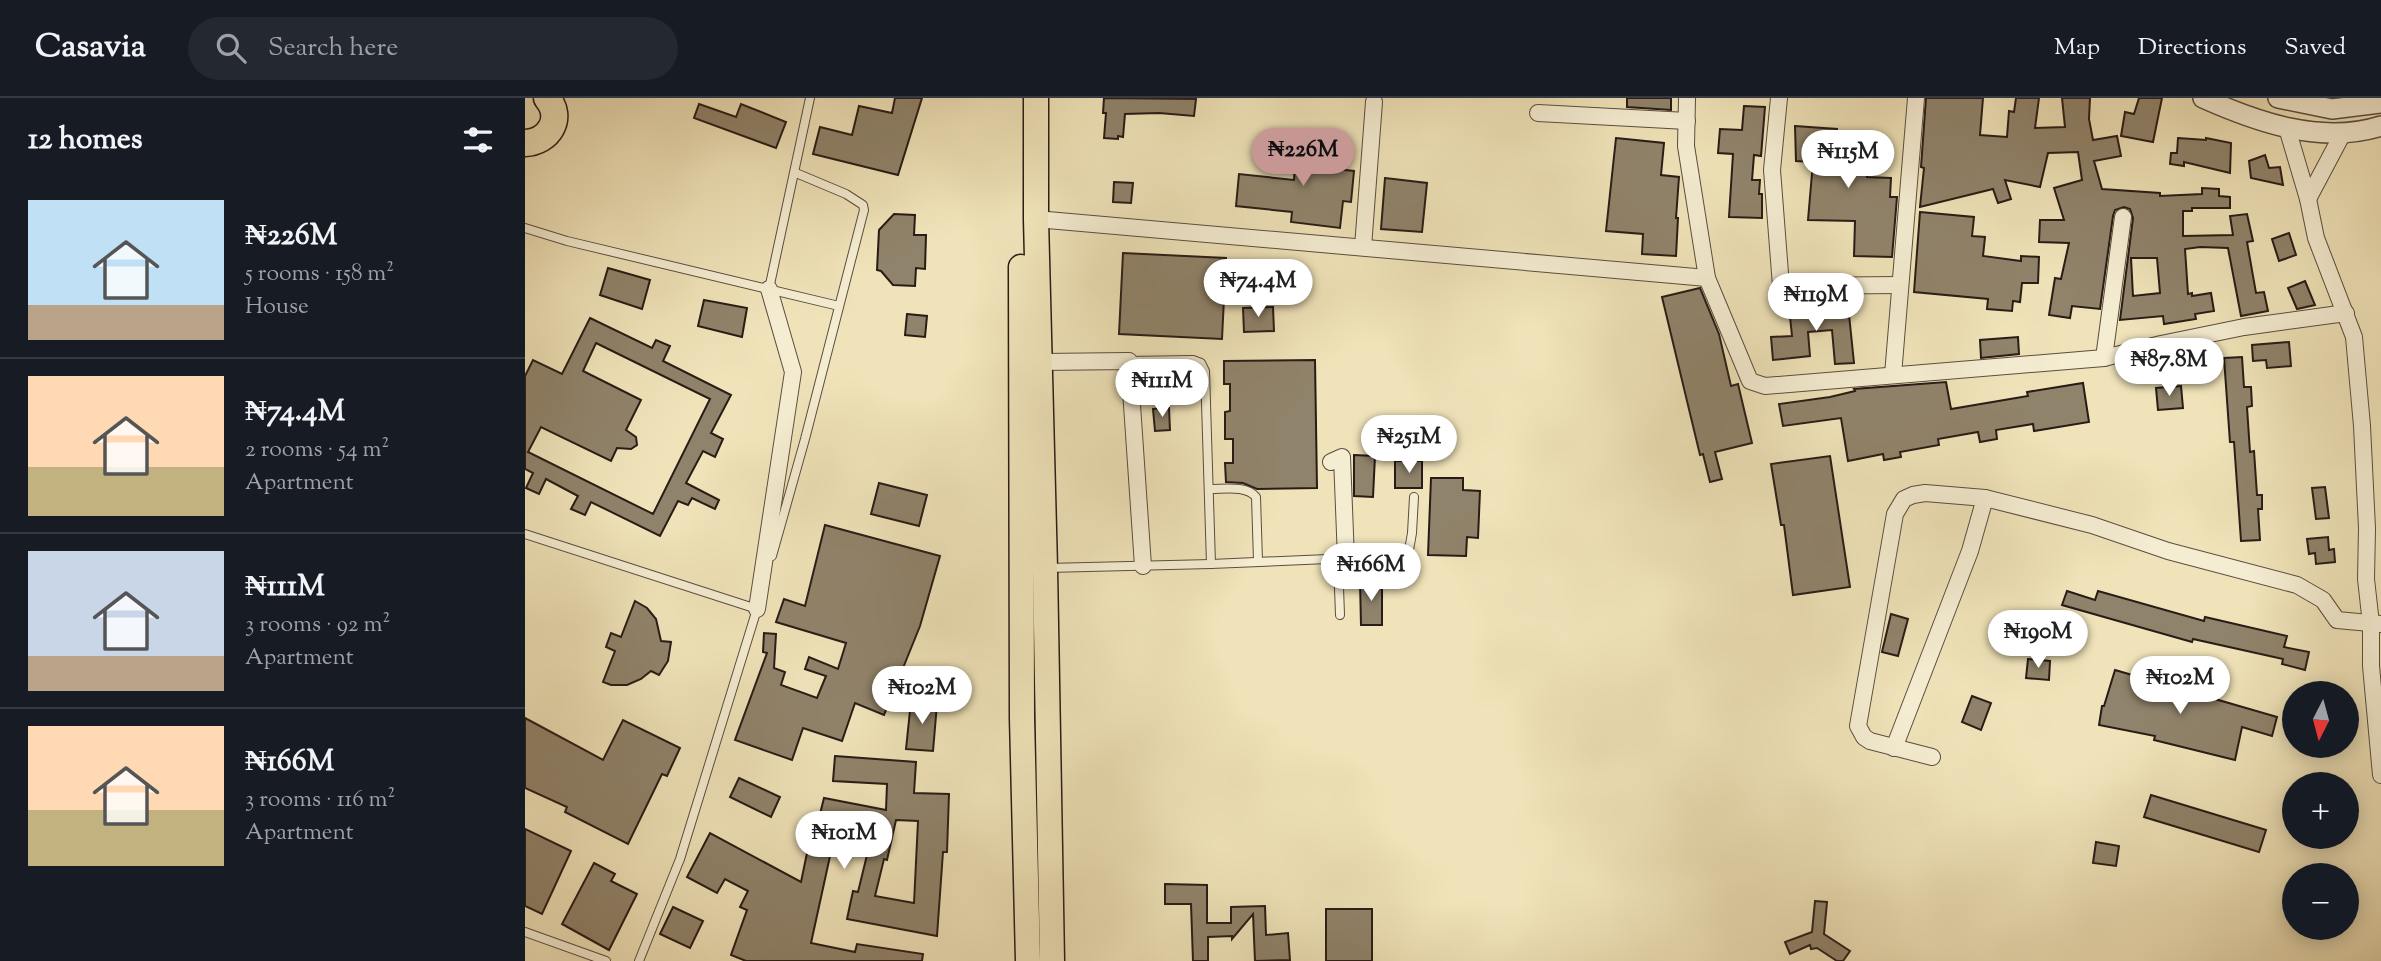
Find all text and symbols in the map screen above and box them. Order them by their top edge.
search box [188,17,678,80]
text: Casavia [35,24,146,72]
icon: search [212,29,250,67]
text: Search here [268,30,398,67]
text: Map [2054,31,2100,65]
text: Directions [2138,31,2246,65]
text: Saved [2284,31,2346,65]
text: 12 homes [28,119,143,162]
icon: filters [459,121,497,159]
pin: ₦226M [1254,129,1352,188]
pin: ₦115M [1799,130,1897,190]
text: ₦226M [1268,134,1338,167]
text: ₦115M [1817,136,1879,169]
text: ₦226M [245,215,337,258]
icon: home [84,228,168,312]
text: 5 rooms · 158 m² [245,258,394,291]
pin: ₦74.4M [1201,260,1315,319]
text: ₦74.4M [1220,265,1296,298]
pin: ₦119M [1767,274,1865,333]
text: ₦119M [1784,279,1848,312]
text: House [245,291,309,324]
pin: ₦87.8M [2112,338,2226,398]
text: ₦87.8M [2131,344,2207,377]
pin: ₦111M [1113,360,1211,419]
text: ₦111M [1131,365,1193,398]
text: ₦74.4M [245,391,345,434]
icon: home [84,404,168,488]
pin: ₦251M [1360,416,1458,475]
text: ₦251M [1377,421,1441,454]
text: 2 rooms · 54 m² [245,434,389,467]
text: Apartment [245,467,354,500]
pin: ₦166M [1322,544,1420,603]
text: ₦166M [1337,549,1405,582]
text: ₦111M [245,566,325,609]
icon: home [84,579,168,663]
text: 3 rooms · 92 m² [245,609,390,642]
pin: ₦190M [1989,610,2087,670]
text: ₦190M [2004,616,2072,649]
text: Apartment [245,642,354,675]
pin: ₦102M [2131,656,2229,716]
text: ₦102M [2146,662,2214,695]
pin: ₦102M [873,666,971,726]
text: ₦102M [888,672,956,705]
north arrow [2282,681,2359,758]
map controls [2282,681,2359,940]
text: ₦166M [245,741,334,784]
icon: home [84,754,168,838]
button: + [2282,772,2359,849]
text: 3 rooms · 116 m² [245,784,395,817]
pin: ₦101M [795,812,893,871]
text: Apartment [245,817,354,850]
text: ₦101M [811,817,877,850]
button: − [2282,863,2359,940]

